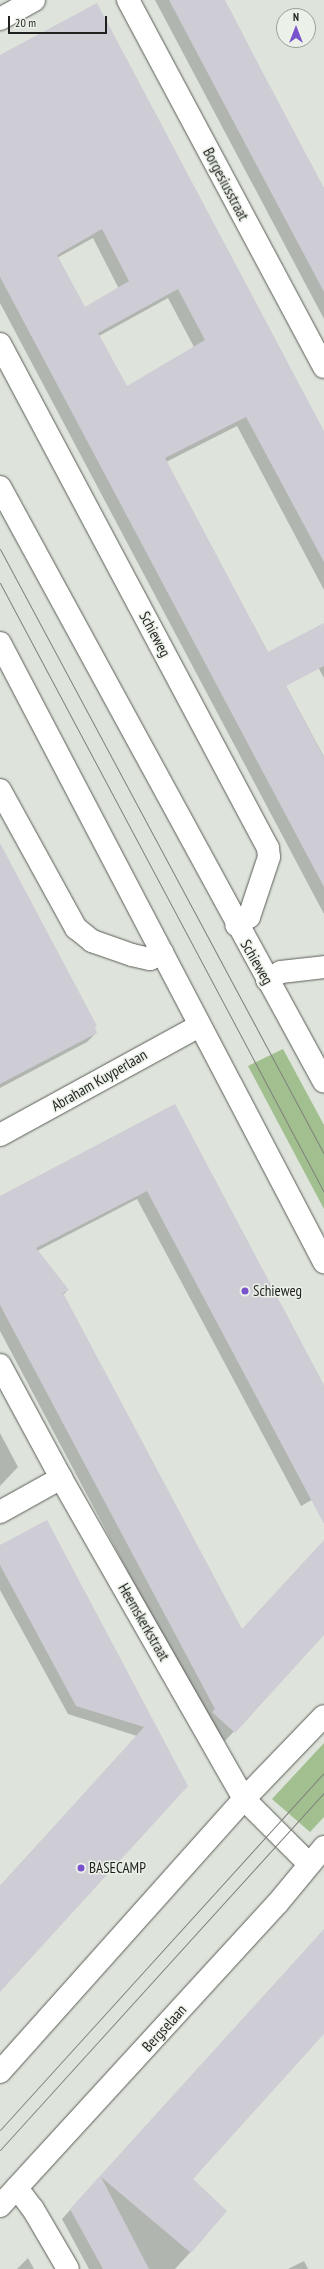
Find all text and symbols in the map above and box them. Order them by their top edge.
scale bar [10,8,109,34]
north arrow [276,8,316,48]
text: N [293,10,299,24]
text: 20 m [15,15,36,30]
street label: Borgesiusstraat [199,145,253,223]
street label: Schieweg [136,608,174,660]
street label: Schieweg [237,936,277,988]
street label: Abraham Kuyperlaan [48,1045,150,1115]
place label: Schieweg [253,1282,302,1300]
marker: Schieweg [240,1286,250,1296]
street label: Heemskerkstraat [115,1580,173,1664]
place label: BASECAMP [89,1859,146,1877]
marker: BASECAMP [76,1863,86,1873]
street label: Bergselaan [138,2001,190,2055]

